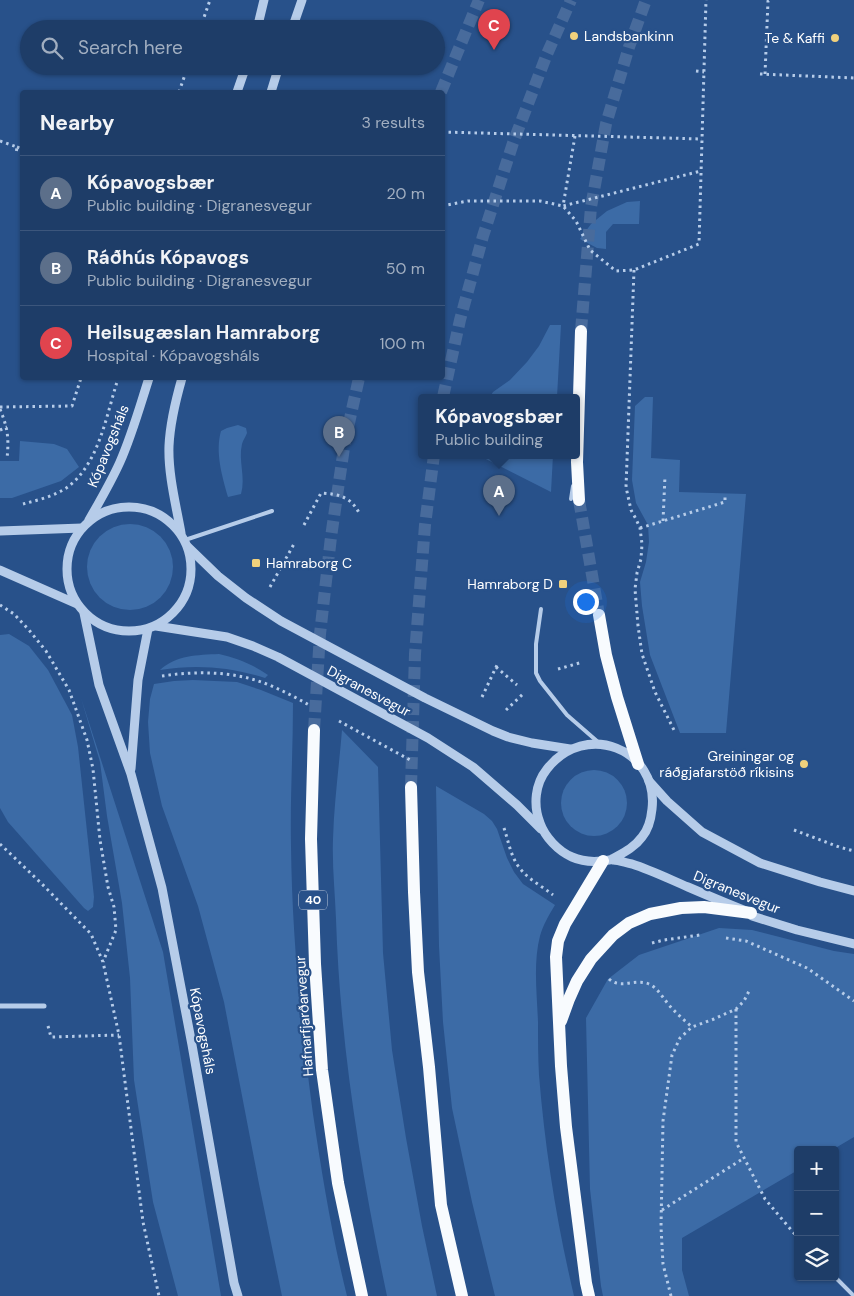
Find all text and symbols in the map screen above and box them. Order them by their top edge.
pin: C [478,9,510,50]
search box [20,20,445,75]
place label: Landsbankinn [584,27,674,45]
place label: Te & Kaffi [765,29,825,47]
marker: Landsbankinn [568,30,580,42]
marker: Te & Kaffi [829,32,841,44]
icon: search [38,34,66,62]
text: Search here [78,35,183,60]
text: Nearby [40,109,114,137]
text: 3 results [362,112,425,133]
text: Kópavogsbær [87,170,214,195]
text: A [50,183,62,204]
text: 20 m [386,183,425,204]
text: Public building · Digranesvegur [87,195,312,216]
text: Ráðhús Kópavogs [87,245,249,270]
text: B [51,258,61,279]
text: 50 m [386,258,425,279]
text: Public building · Digranesvegur [87,270,312,291]
text: Heilsugæslan Hamraborg [87,320,320,345]
text: C [50,333,62,354]
text: 100 m [380,333,425,354]
text: Hospital · Kópavogsháls [87,345,260,366]
popup [418,394,580,459]
street label: Kópavogsháls [83,402,133,490]
text: Kópavogsbær [435,404,563,429]
pin: B [323,416,355,457]
text: Public building [435,429,543,450]
pin: A [483,475,515,516]
place label: Hamraborg C [266,554,352,572]
marker: Hamraborg C [250,557,262,569]
place label: Hamraborg D [467,575,553,593]
marker: Hamraborg D [557,578,569,590]
your location [573,589,599,615]
street label: Digranesvegur [324,661,414,721]
place label: Greiningar og ráðgjafarstöð ríkisins [659,747,794,781]
marker: Greiningar og ráðgjafarstöð ríkisins [798,758,810,770]
street label: Digranesvegur [691,866,783,918]
road number: 40 [299,890,327,910]
street label: Hafnarfjarðarvegur [291,955,317,1077]
street label: Kópavogsháls [186,986,220,1076]
map controls [794,1146,839,1281]
button: + [794,1146,839,1191]
button: − [794,1191,839,1236]
button: layers [794,1236,839,1281]

